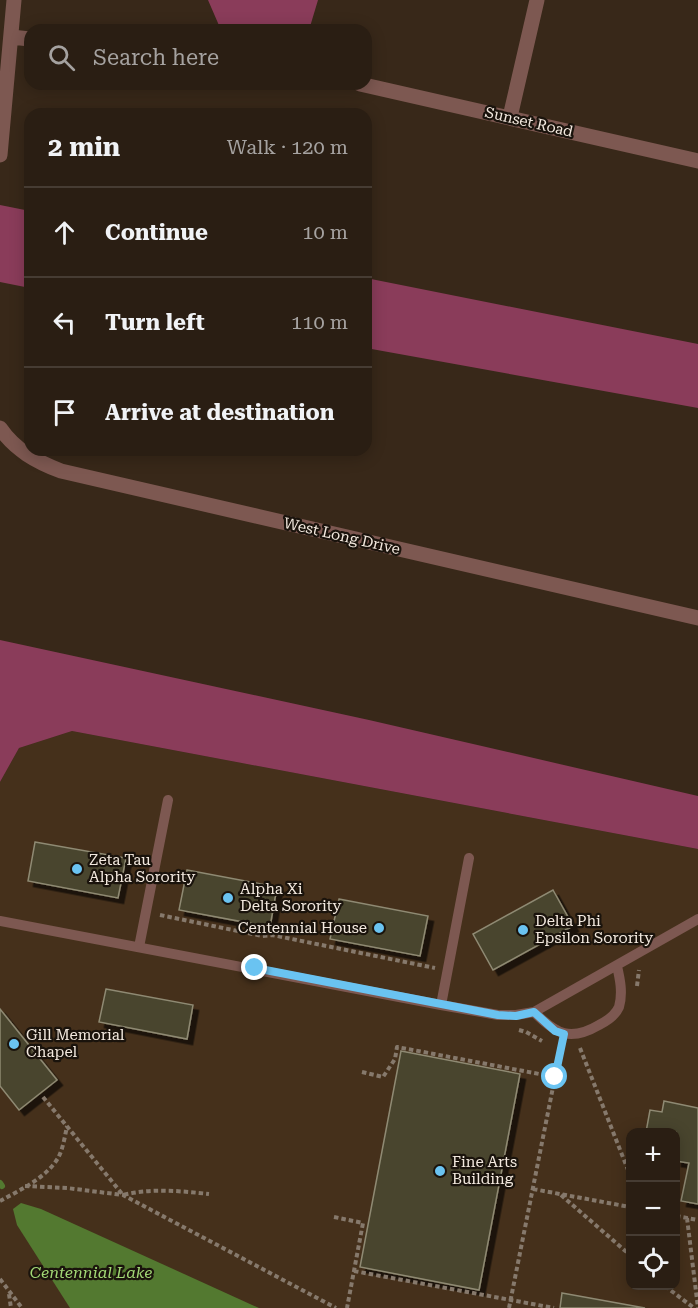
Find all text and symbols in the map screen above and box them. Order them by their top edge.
search box [24,24,372,90]
icon: search [45,41,78,74]
text: Search here [93,45,219,70]
street label: Sunset Road [483,103,575,141]
text: 2 min [48,132,120,162]
text: Walk · 120 m [227,135,348,159]
icon: ahead [48,216,81,249]
text: Continue [105,220,208,245]
text: 10 m [302,220,348,244]
icon: left [48,306,81,339]
text: Turn left [105,310,205,335]
text: 110 m [291,310,348,334]
icon: arrive [48,396,81,429]
text: Arrive at destination [105,400,334,425]
street label: West Long Drive [282,514,402,558]
place label: Zeta Tau Alpha Sorority [89,851,195,886]
marker: Zeta Tau Alpha Sorority [70,862,84,876]
place label: Alpha Xi Delta Sorority [240,880,342,915]
marker: Alpha Xi Delta Sorority [221,891,235,905]
place label: Delta Phi Epsilon Sorority [535,912,653,947]
place label: Centennial House [238,919,367,937]
marker: Centennial House [372,921,386,935]
marker: Delta Phi Epsilon Sorority [516,923,530,937]
route end [241,954,267,980]
place label: Gill Memorial Chapel [26,1026,125,1061]
marker: Gill Memorial Chapel [7,1037,21,1051]
route start [541,1063,567,1089]
map controls [626,1128,680,1290]
button: + [626,1128,680,1182]
place label: Fine Arts Building [452,1153,517,1188]
marker: Fine Arts Building [433,1164,447,1178]
button: − [626,1182,680,1236]
button: locate [626,1236,680,1290]
water label: Centennial Lake [30,1263,152,1282]

